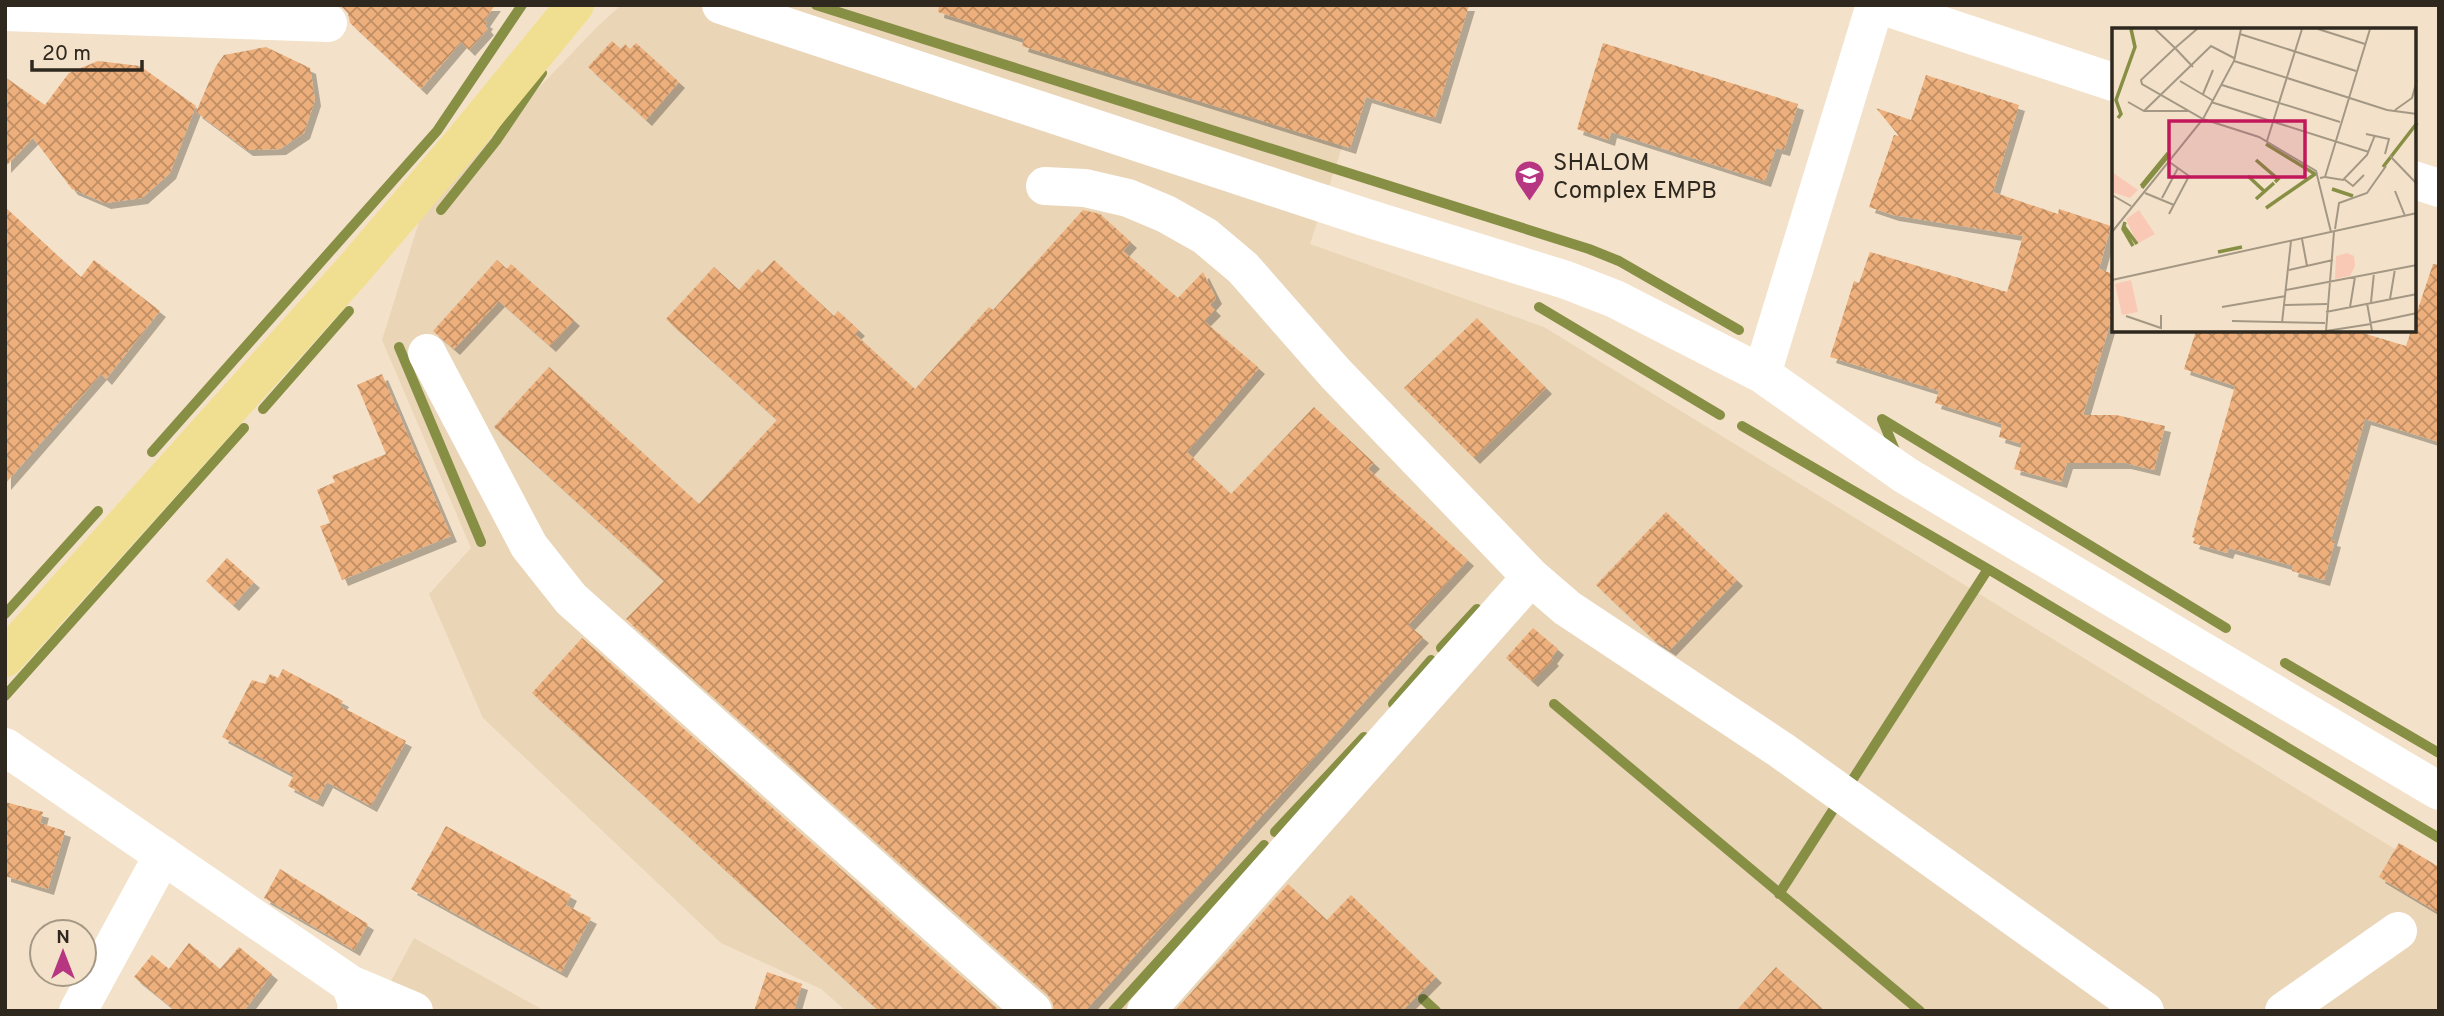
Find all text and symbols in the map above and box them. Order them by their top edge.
scale bar [32,28,142,72]
inset map [2112,28,2416,332]
text: 20 m [42,41,91,68]
place label: SHALOM Complex EMPB [1553,149,1717,207]
school or university icon: SHALOM Complex EMPB [1513,159,1547,203]
north arrow [28,918,98,988]
text: N [56,926,70,950]

